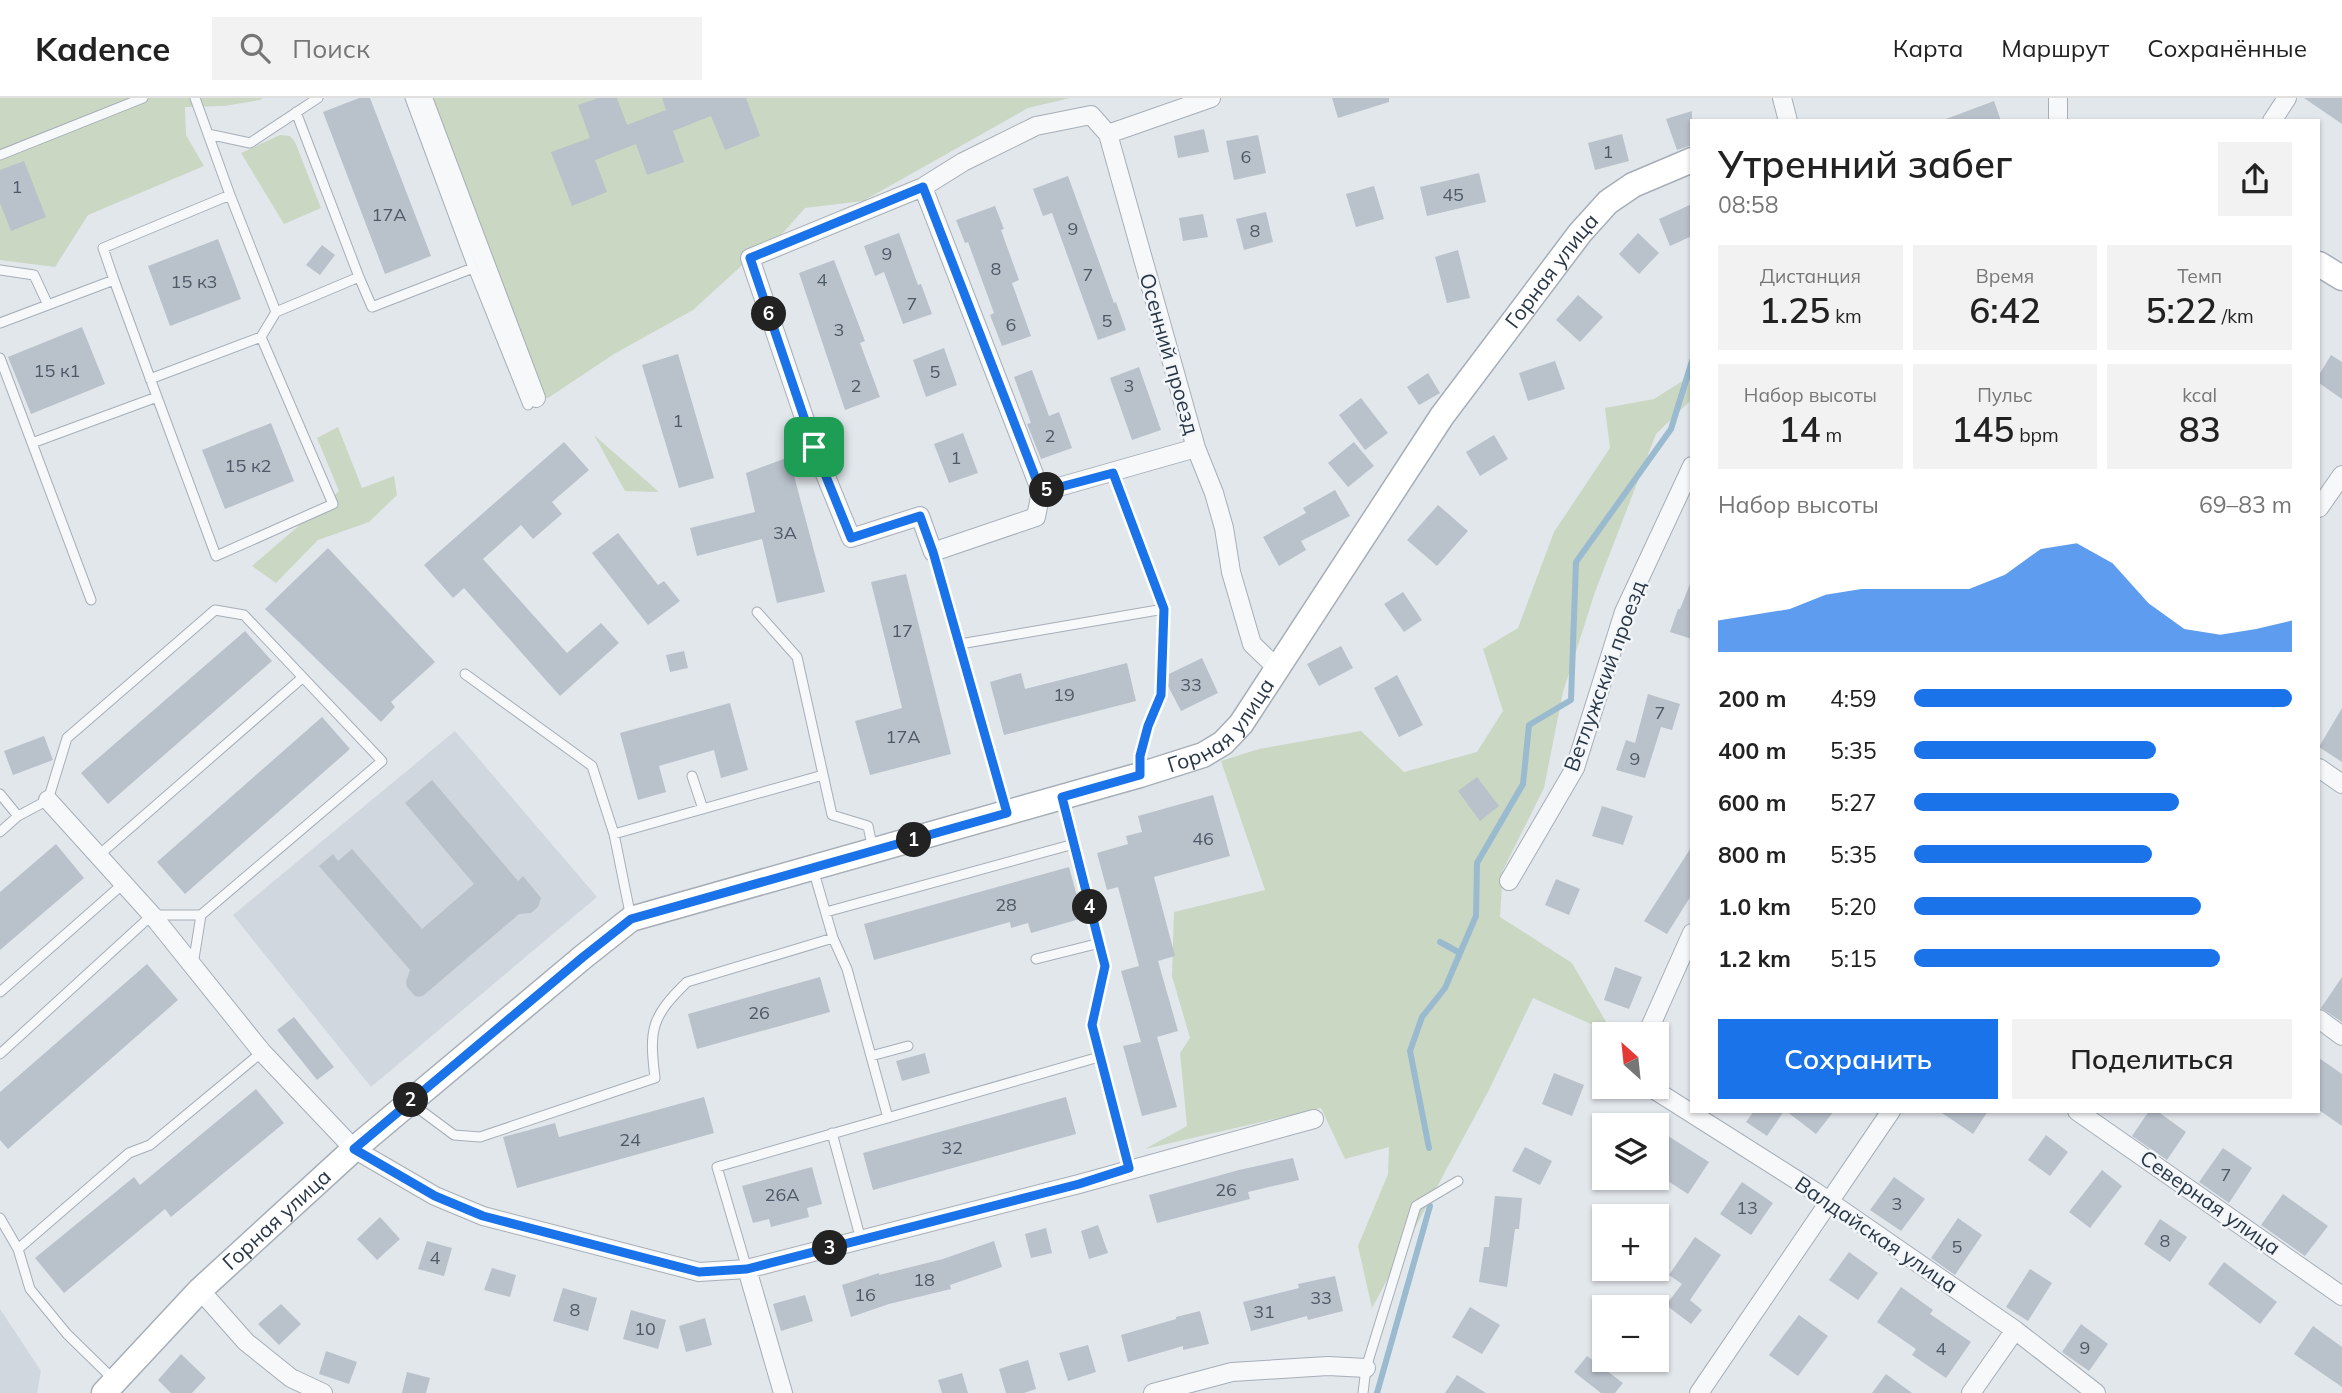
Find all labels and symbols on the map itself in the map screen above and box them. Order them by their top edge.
house number: 1 [1603,140,1613,163]
house number: 6 [1241,145,1251,168]
house number: 1 [12,175,22,198]
house number: 45 [1442,183,1464,206]
house number: 17А [372,203,406,226]
street label: Горная улица [1499,208,1603,333]
house number: 9 [1068,217,1078,240]
house number: 8 [1250,219,1260,242]
house number: 9 [882,242,892,265]
house number: 8 [991,257,1001,280]
house number: 7 [1083,263,1093,286]
house number: 4 [817,268,828,291]
house number: 15 к3 [171,270,217,293]
street label: Осенний проезд [1134,270,1206,438]
house number: 7 [907,292,917,315]
pin: 6 [752,296,786,332]
house number: 5 [1102,309,1113,332]
house number: 6 [1006,313,1016,336]
house number: 3 [834,318,844,341]
house number: 15 к1 [34,359,80,382]
house number: 5 [930,360,941,383]
house number: 2 [851,374,861,397]
house number: 3 [1124,374,1134,397]
house number: 1 [673,409,683,432]
pin [784,417,844,477]
house number: 2 [1045,424,1055,447]
house number: 1 [951,446,961,469]
house number: 15 к2 [225,454,271,477]
pin: 5 [1030,472,1064,508]
house number: 3А [773,521,797,544]
street label: Ветлужский проезд [1557,576,1651,775]
house number: 17 [891,619,913,642]
street label: Горная улица [1164,673,1279,778]
house number: 33 [1180,673,1202,696]
house number: 19 [1053,683,1075,706]
house number: 7 [1655,701,1665,724]
house number: 17А [886,725,920,748]
house number: 9 [1630,747,1640,770]
pin: 1 [897,822,932,858]
house number: 46 [1192,827,1214,850]
pin: 4 [1072,890,1108,924]
house number: 28 [995,893,1017,916]
house number: 26 [748,1001,770,1024]
north arrow [1592,1022,1670,1099]
pin: 2 [394,1082,428,1118]
house number: 24 [619,1128,641,1151]
house number: 32 [941,1136,963,1159]
street label: Северная улица [2135,1144,2286,1260]
street label: Горная улица [217,1163,336,1275]
house number: 7 [2221,1163,2231,1186]
street label: Валдайская улица [1790,1170,1963,1298]
house number: 26 [1215,1178,1237,1201]
house number: 26А [765,1183,799,1206]
house number: 3 [1892,1192,1902,1215]
house number: 13 [1736,1196,1758,1219]
house number: 8 [2160,1229,2170,1252]
pin: 3 [812,1230,848,1266]
house number: 5 [1952,1235,1963,1258]
house number: 4 [430,1246,441,1269]
house number: 18 [913,1268,935,1291]
house number: 16 [854,1283,876,1306]
house number: 33 [1310,1286,1332,1309]
house number: 8 [570,1298,580,1321]
house number: 31 [1253,1300,1275,1323]
house number: 10 [634,1317,656,1340]
house number: 9 [2080,1336,2090,1359]
house number: 4 [1936,1337,1947,1360]

